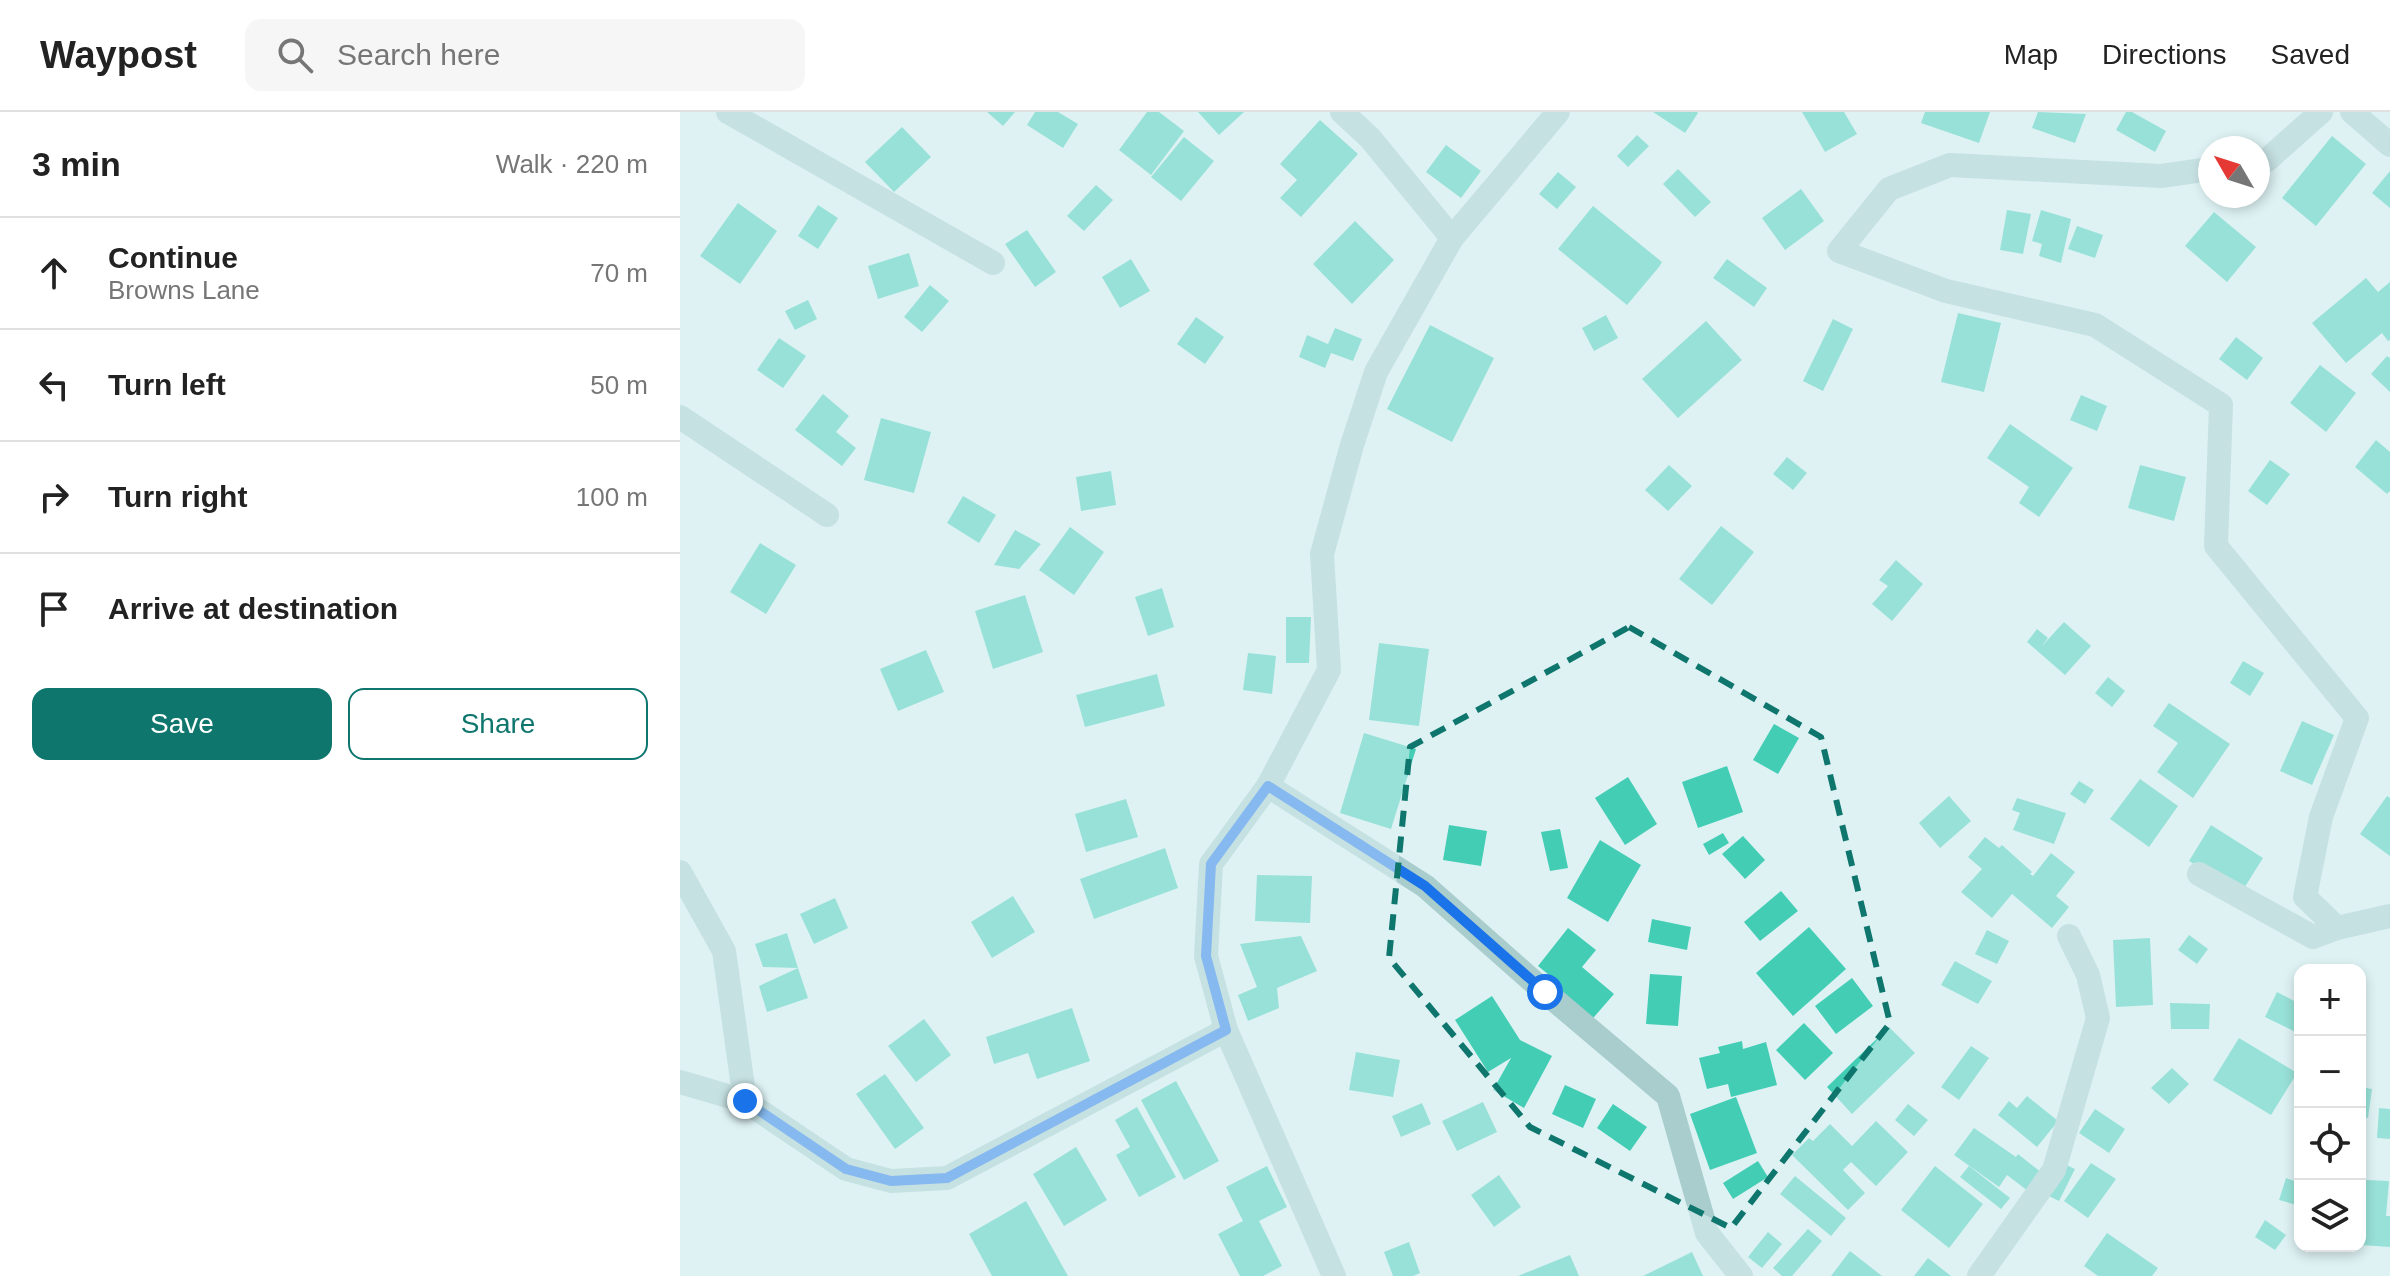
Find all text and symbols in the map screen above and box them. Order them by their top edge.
search box [245,19,805,91]
icon: search [273,33,317,77]
text: Waypost [40,34,197,76]
text: Search here [337,38,500,71]
text: Map [2004,39,2058,70]
text: Directions [2102,39,2227,70]
text: Saved [2271,39,2350,70]
north arrow [2198,136,2270,208]
text: 3 min [32,145,121,183]
text: Walk · 220 m [496,149,648,179]
text: Continue [108,241,238,274]
icon: ahead [32,251,76,295]
text: 70 m [590,258,648,288]
text: Browns Lane [108,275,260,305]
icon: left [32,363,76,407]
text: Turn left [108,368,226,401]
text: 50 m [590,370,648,400]
icon: right [32,475,76,519]
text: Turn right [108,480,247,513]
text: 100 m [576,482,648,512]
icon: arrive [32,587,76,631]
text: Arrive at destination [108,592,398,625]
button: Save [32,688,332,760]
button: Share [348,688,648,760]
map controls [2294,964,2366,1252]
button: + [2294,964,2366,1036]
route start [1527,974,1563,1010]
button: − [2294,1036,2366,1108]
route end [727,1083,763,1119]
button: locate [2294,1108,2366,1180]
button: layers [2294,1180,2366,1252]

